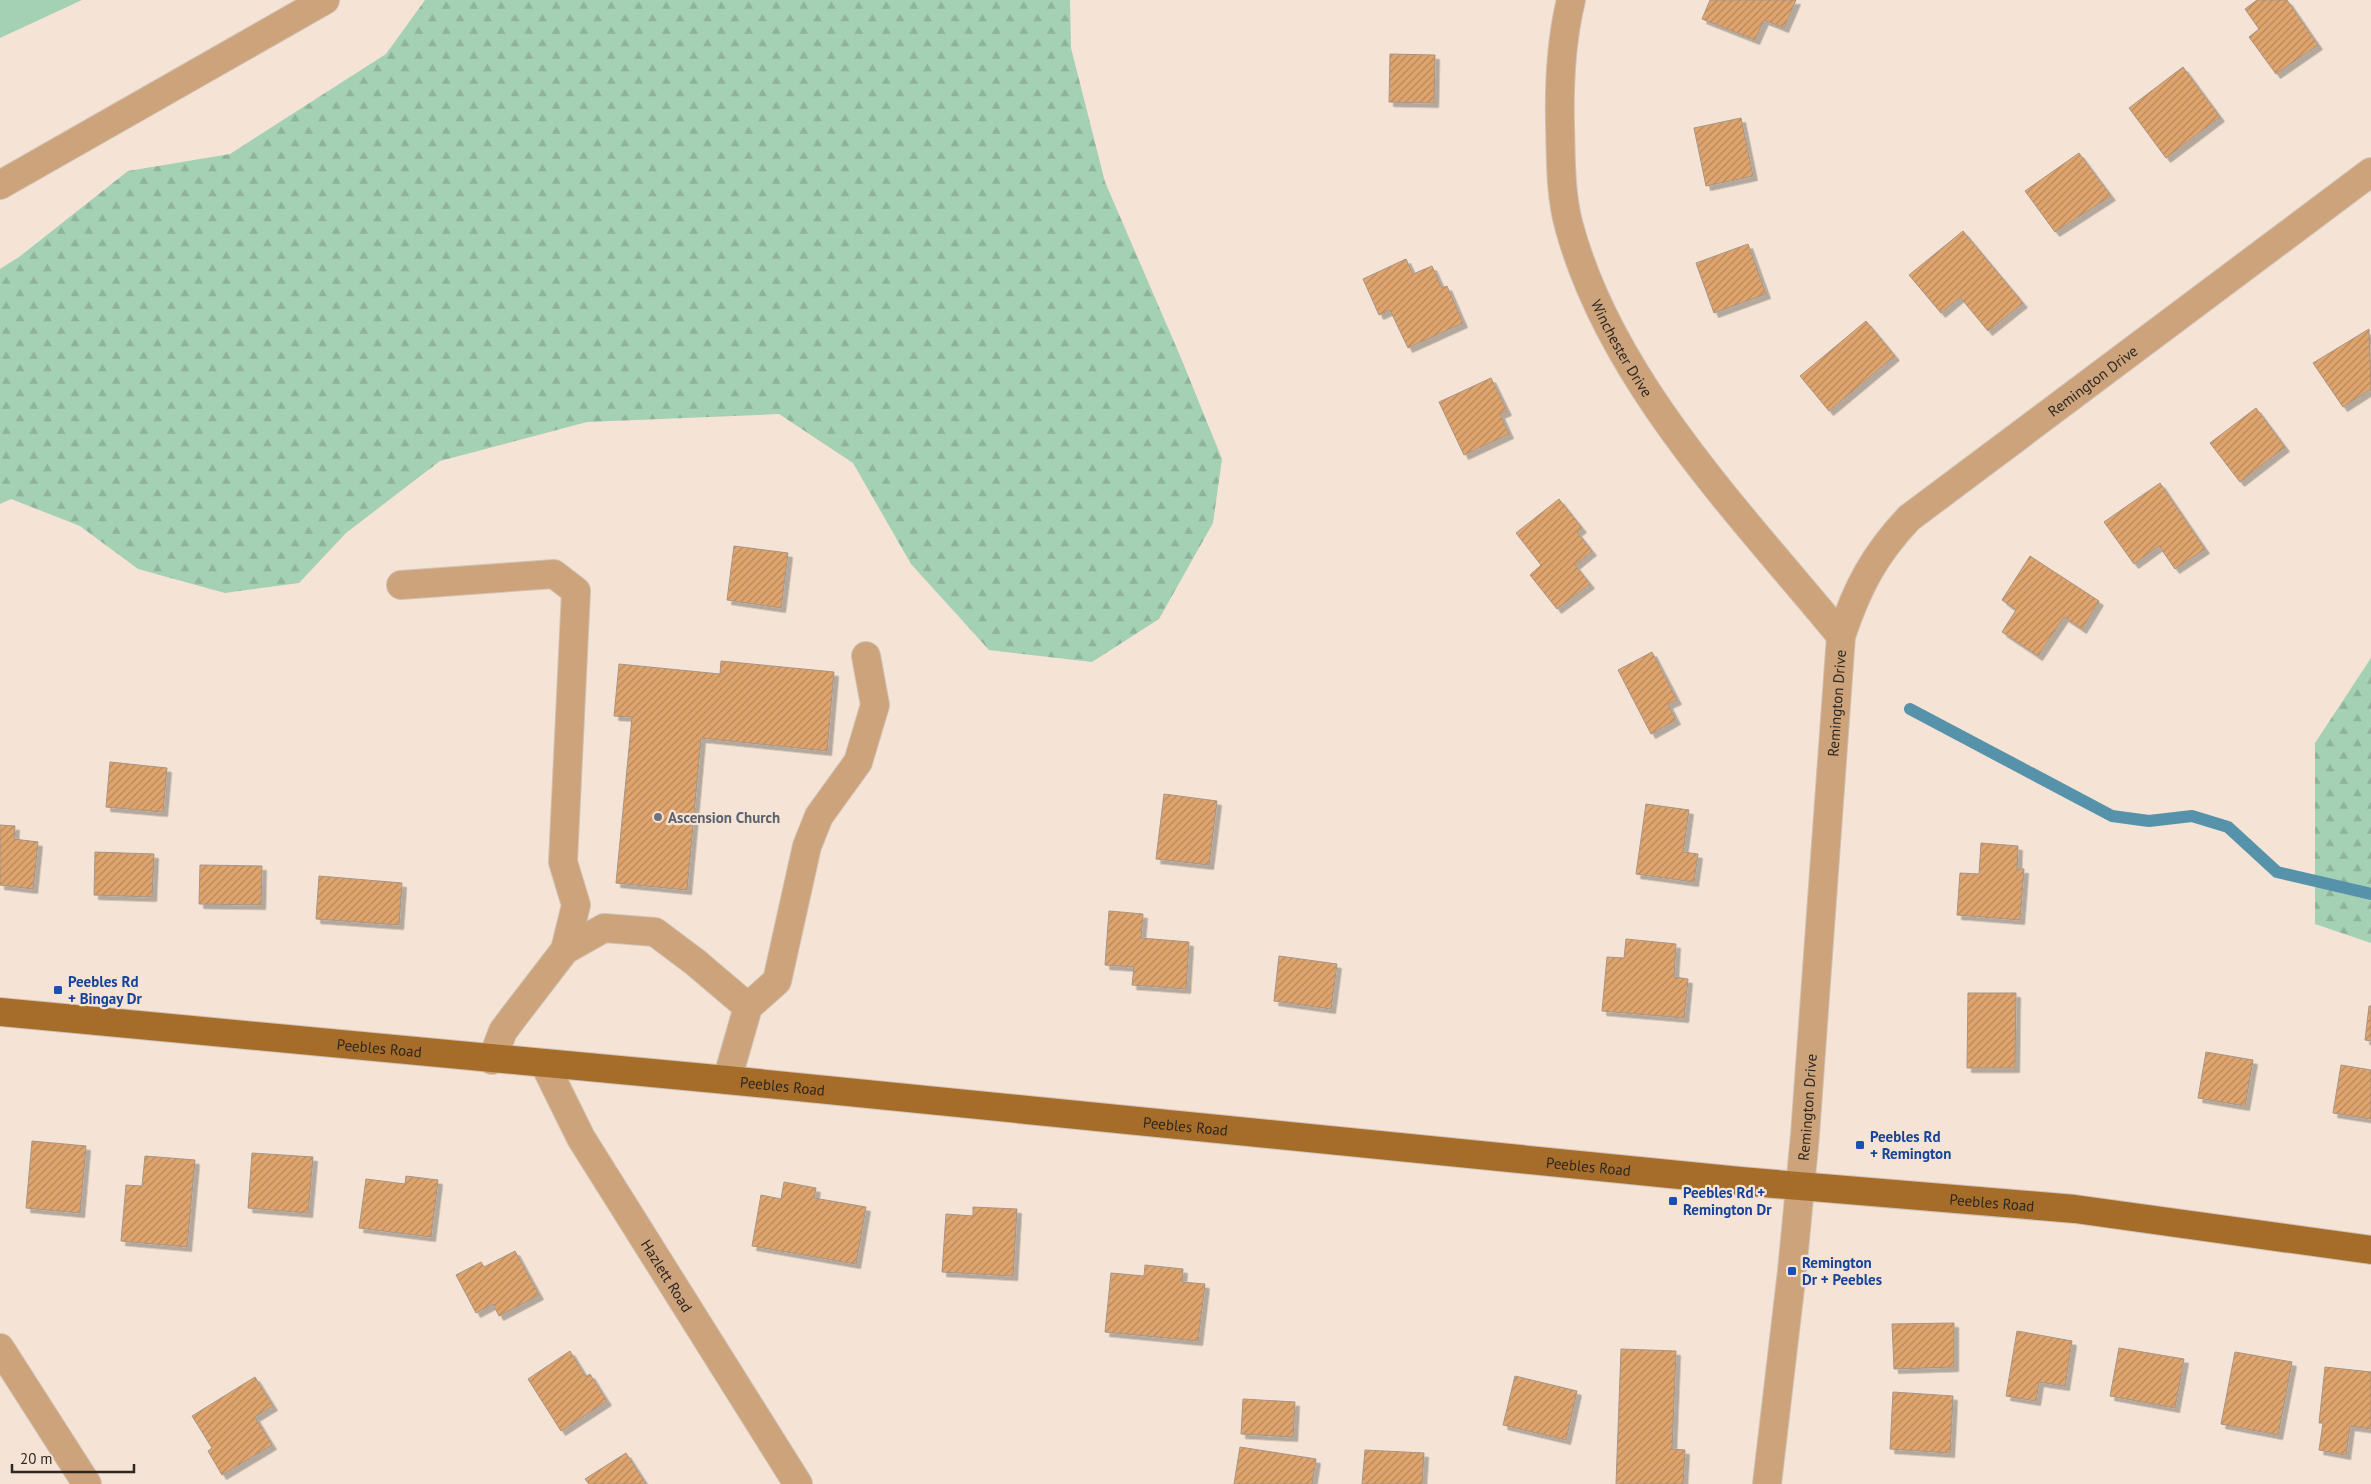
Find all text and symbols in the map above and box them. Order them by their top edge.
street label: Winchester Drive [1587,296,1657,400]
street label: Remington Drive [2044,341,2141,420]
street label: Remington Drive [1823,649,1849,757]
place label: Ascension Church [668,808,780,827]
marker: Ascension Church [652,811,664,823]
place label: Peebles Rd + Bingay Dr [68,972,142,1008]
marker: Peebles Rd + Bingay Dr [52,984,64,996]
street label: Peebles Road [336,1034,423,1061]
street label: Remington Drive [1793,1053,1820,1161]
street label: Peebles Road [739,1072,826,1099]
street label: Peebles Road [1142,1112,1229,1139]
place label: Peebles Rd + Remington [1870,1127,1951,1163]
marker: Peebles Rd + Remington [1854,1139,1866,1151]
street label: Peebles Road [1545,1152,1632,1180]
place label: Peebles Rd + Remington Dr [1683,1183,1772,1219]
street label: Peebles Road [1949,1189,2035,1215]
marker: Peebles Rd + Remington Dr [1667,1195,1679,1207]
street label: Hazlett Road [637,1236,697,1315]
place label: Remington Dr + Peebles [1802,1253,1882,1289]
marker: Remington Dr + Peebles [1786,1265,1798,1277]
scale bar [12,1442,135,1474]
text: 20 m [20,1449,53,1468]

